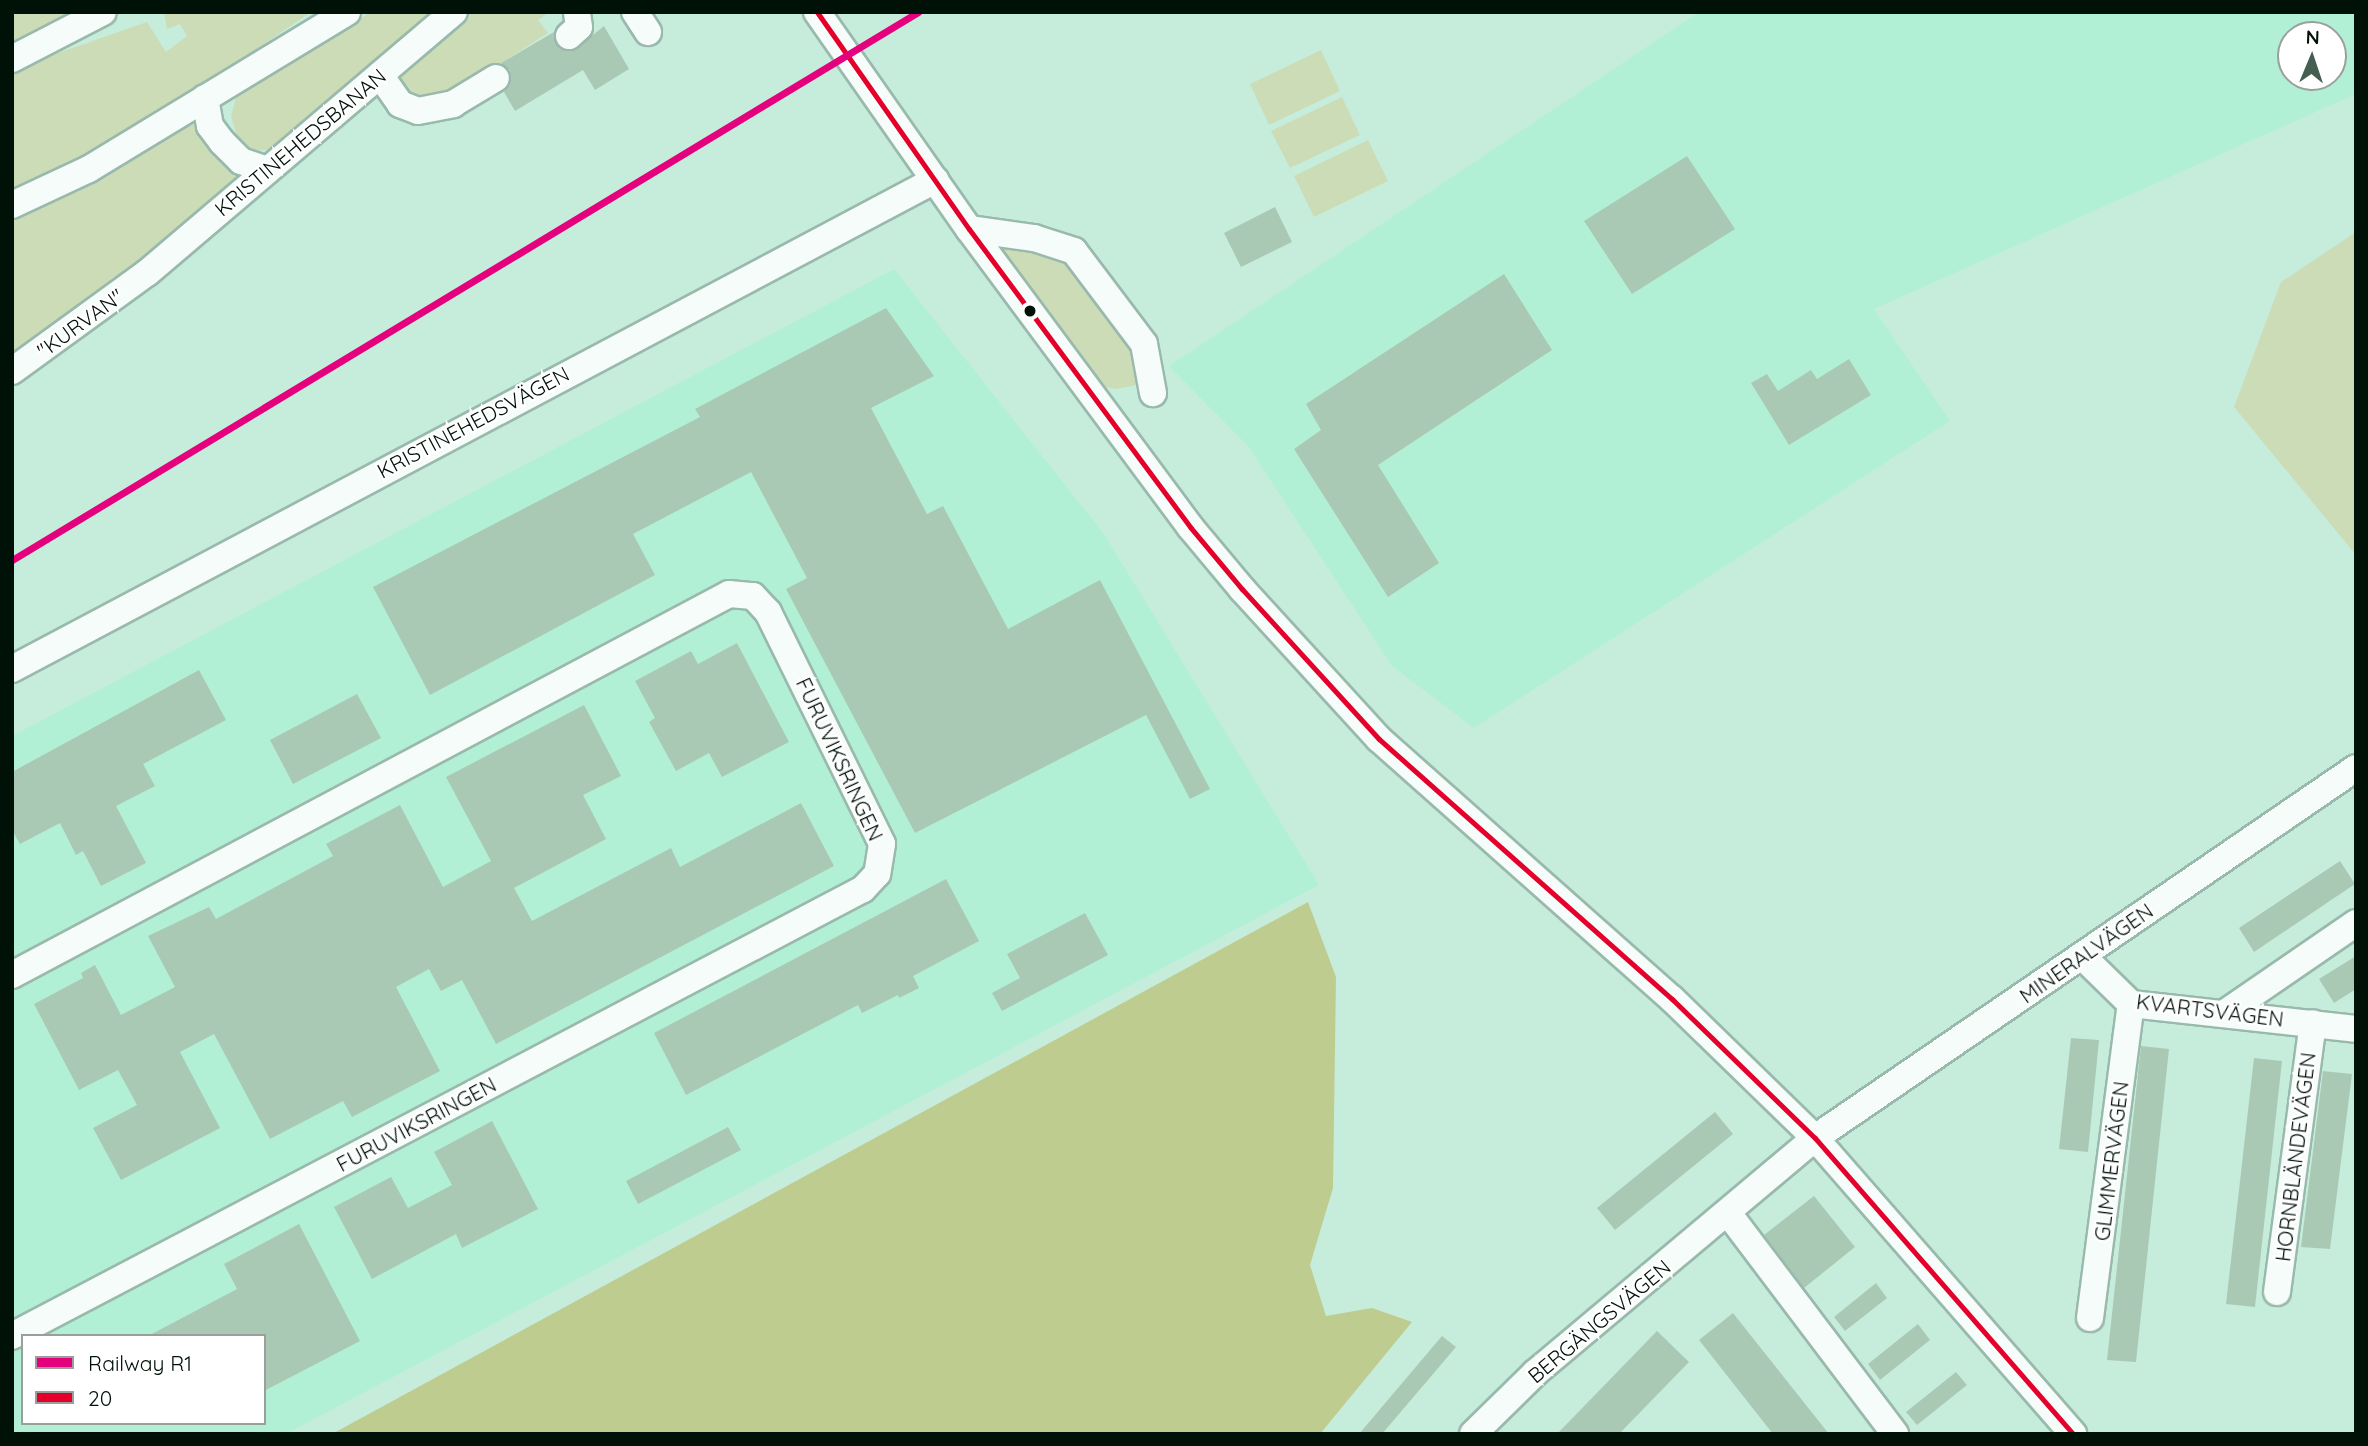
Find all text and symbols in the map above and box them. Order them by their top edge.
north arrow [2277,21,2347,91]
text: N [2305,25,2320,49]
street label: KRISTINEHEDSBANAN [209,63,391,221]
street label: "KURVAN" [32,283,128,363]
unlabelled marker [1023,304,1037,318]
street label: KRISTINEHEDSVÄGEN [373,361,573,483]
street label: FURUVIKSRINGEN [791,673,889,845]
street label: MINERALVÄGEN [2014,898,2158,1008]
street label: KVARTSVÄGEN [2135,988,2285,1032]
street label: HORNBLÄNDEVÄGEN [2270,1051,2320,1263]
street label: FURUVIKSRINGEN [332,1071,500,1177]
street label: GLIMMERVÄGEN [2089,1080,2133,1242]
street label: BERGÄNGSVÄGEN [1522,1254,1676,1388]
legend [21,1334,266,1425]
text: Railway R1 [88,1350,192,1376]
text: 20 [88,1385,112,1411]

